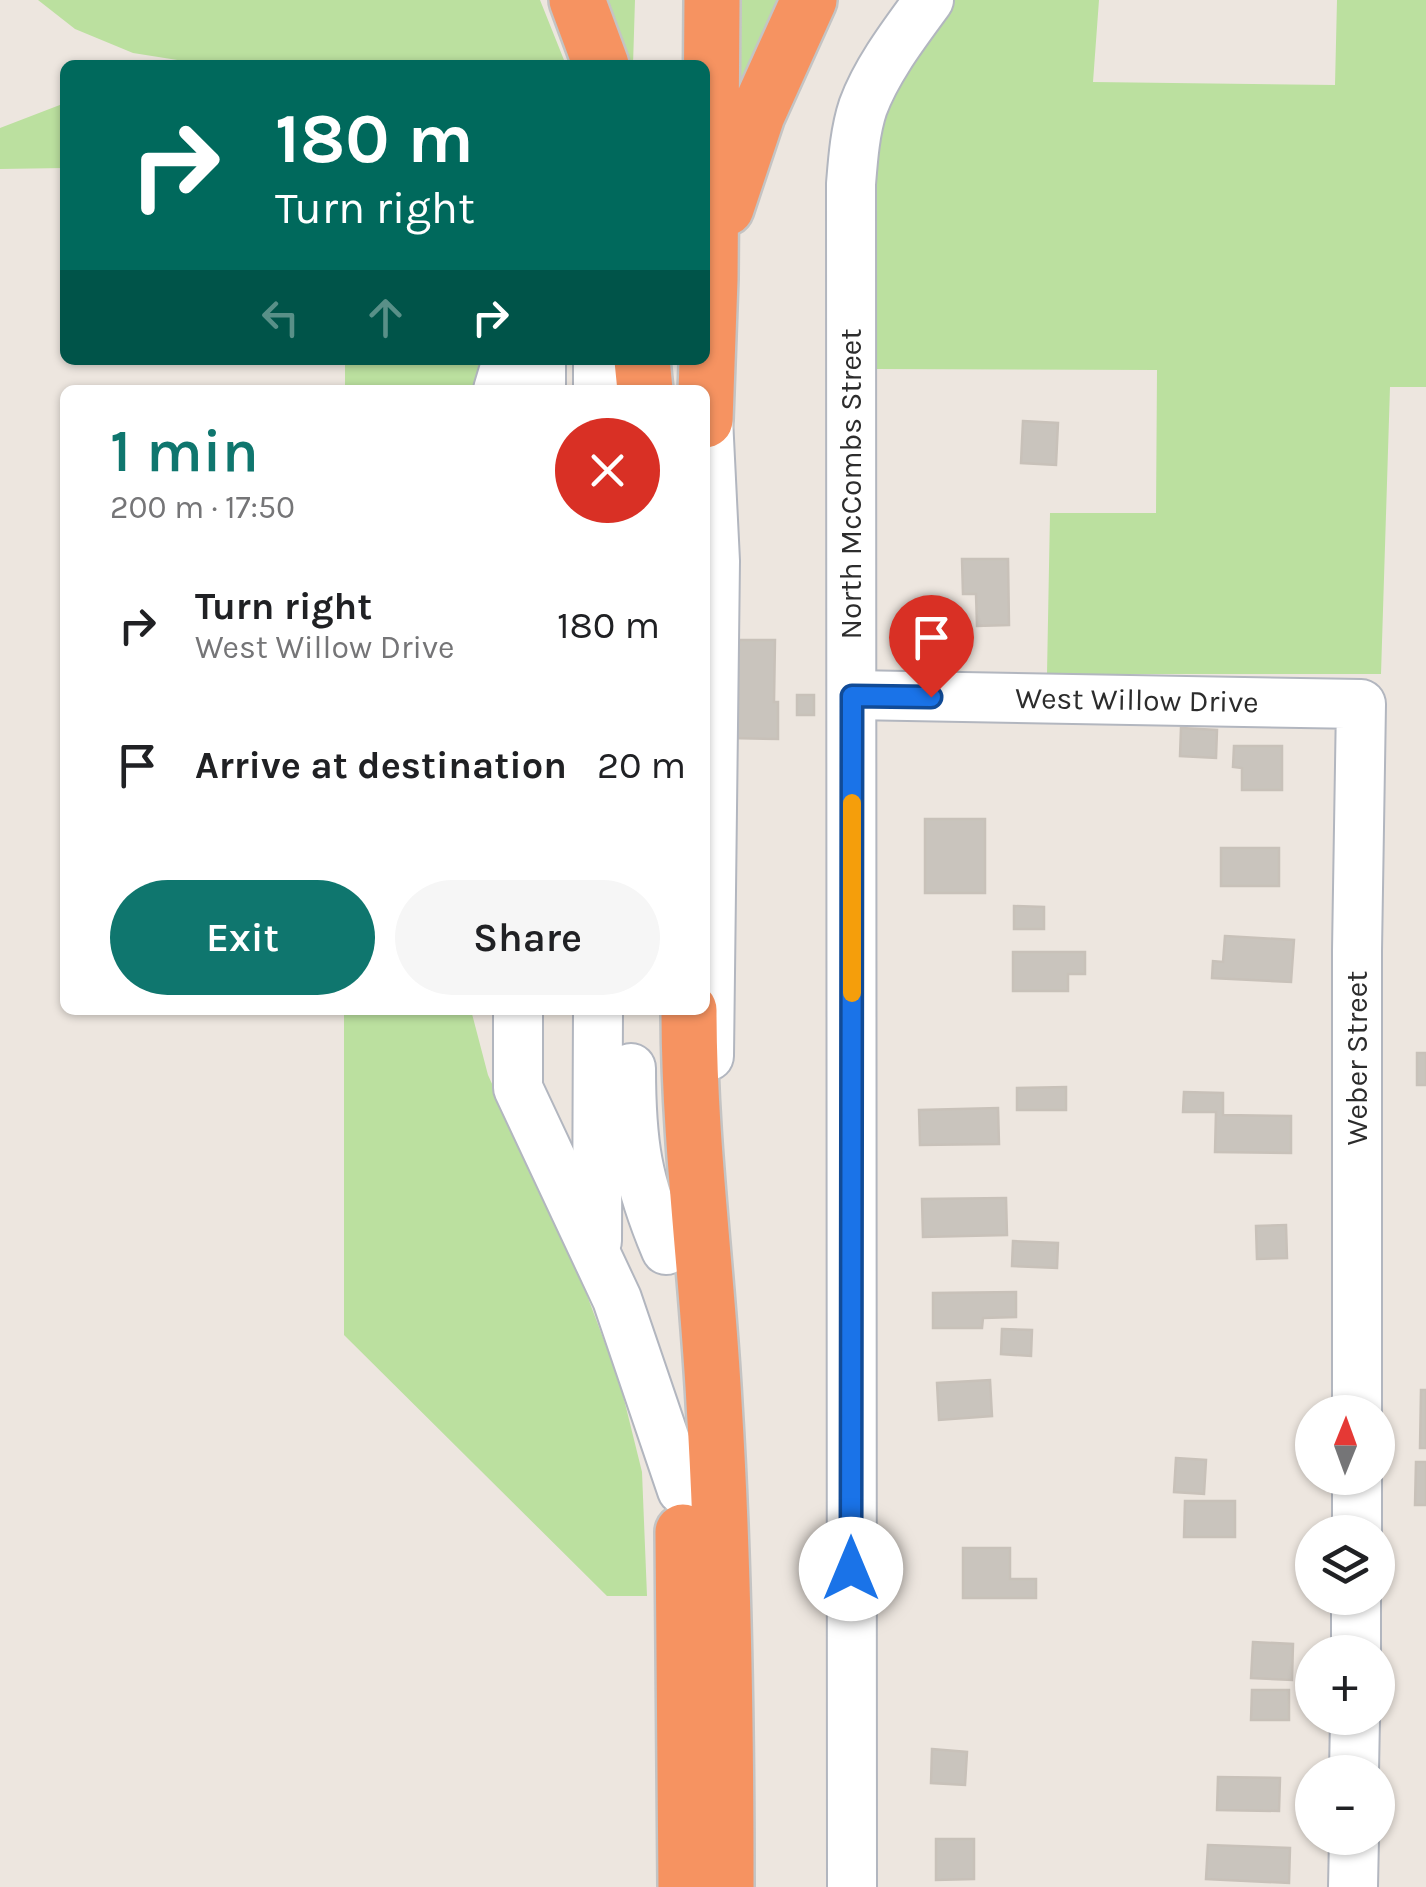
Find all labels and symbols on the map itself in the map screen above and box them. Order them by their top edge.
street label: North McCombs Street [833,328,869,640]
pin [889,595,974,698]
street label: West Willow Drive [1015,680,1259,720]
street label: Weber Street [1339,971,1375,1145]
north arrow [1295,1395,1395,1495]
position arrow [799,1517,903,1621]

